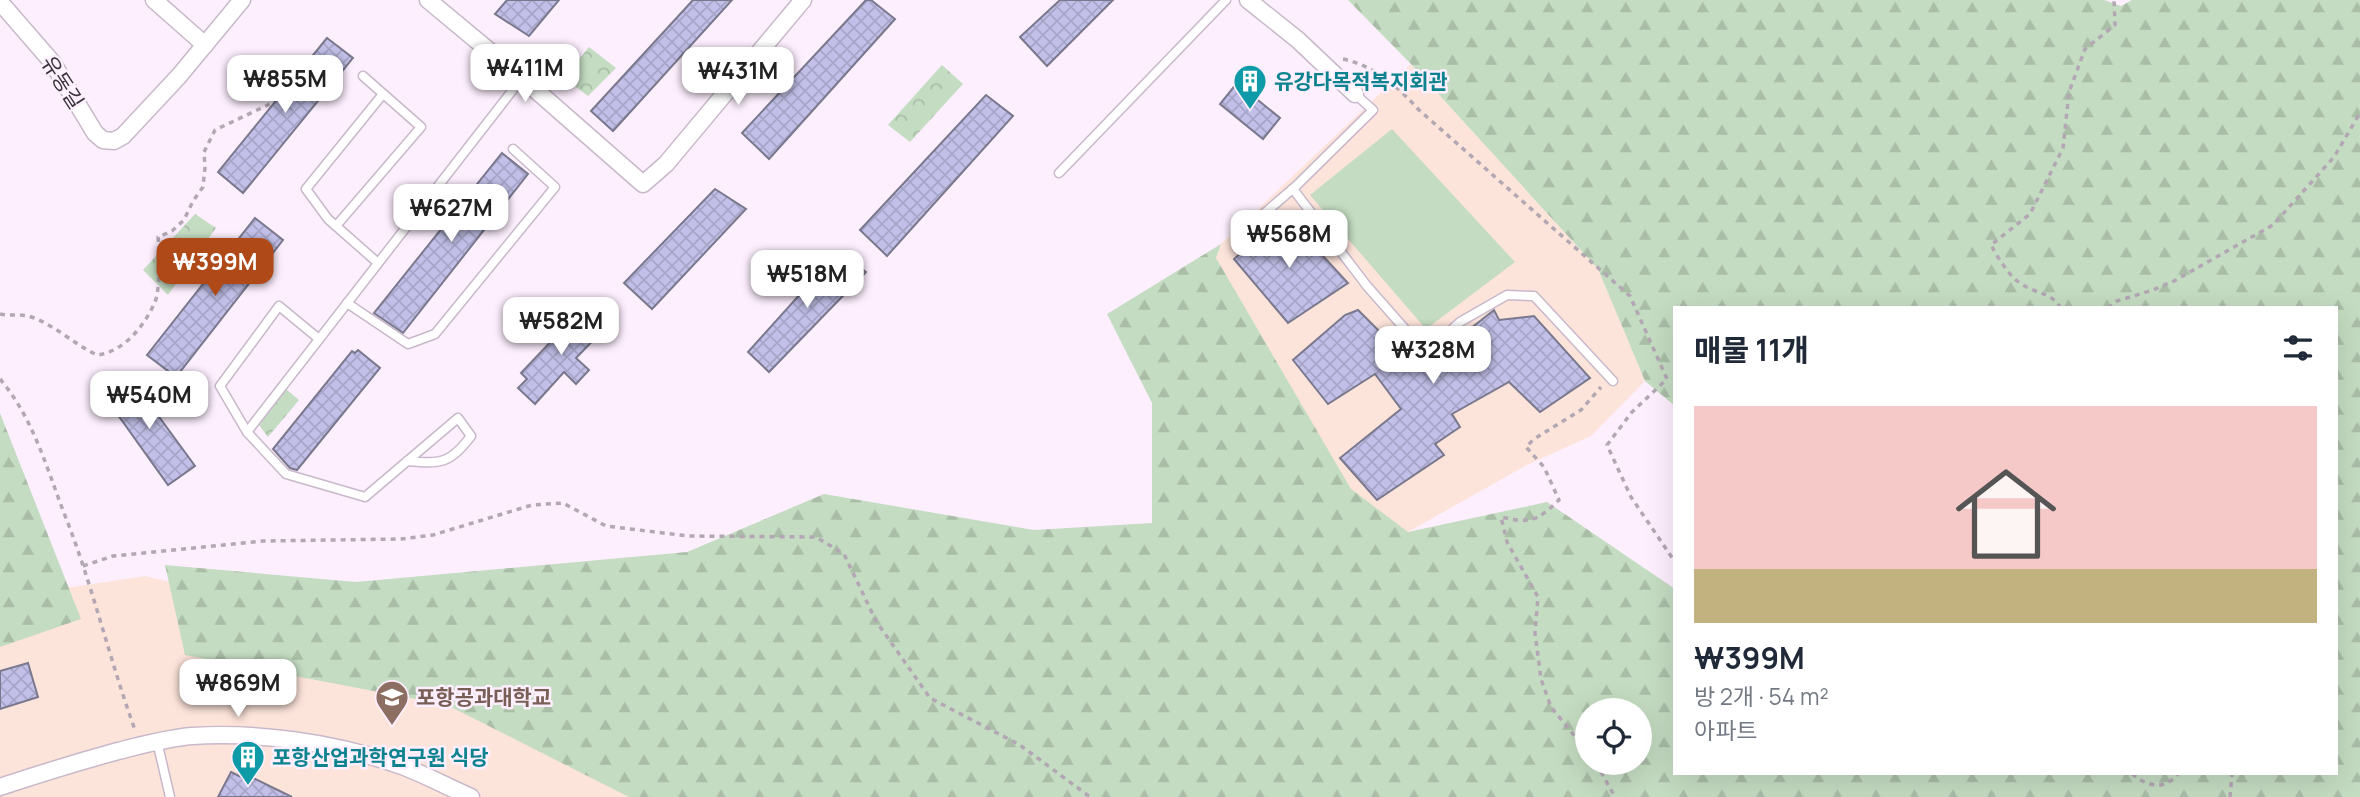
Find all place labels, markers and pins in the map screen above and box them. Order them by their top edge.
pin: ₩411M [476,44,574,104]
pin: ₩431M [689,48,787,107]
pin: ₩855M [236,55,334,115]
building icon: 유강다목적복지회관 [1231,62,1269,111]
place label: 유강다목적복지회관 [1274,67,1448,95]
pin: ₩627M [402,184,500,244]
pin: ₩568M [1240,210,1338,270]
pin: ₩399M [166,238,264,298]
pin: ₩518M [758,250,856,310]
pin: ₩582M [512,298,610,357]
pin: ₩328M [1384,326,1482,386]
pin: ₩540M [100,372,198,431]
pin: ₩869M [189,660,287,719]
school or university icon: 포항공과대학교 [373,678,411,727]
place label: 포항공과대학교 [416,683,551,711]
building icon: 포항산업과학연구원 식당 [229,738,267,787]
place label: 포항산업과학연구원 식당 [272,743,489,771]

